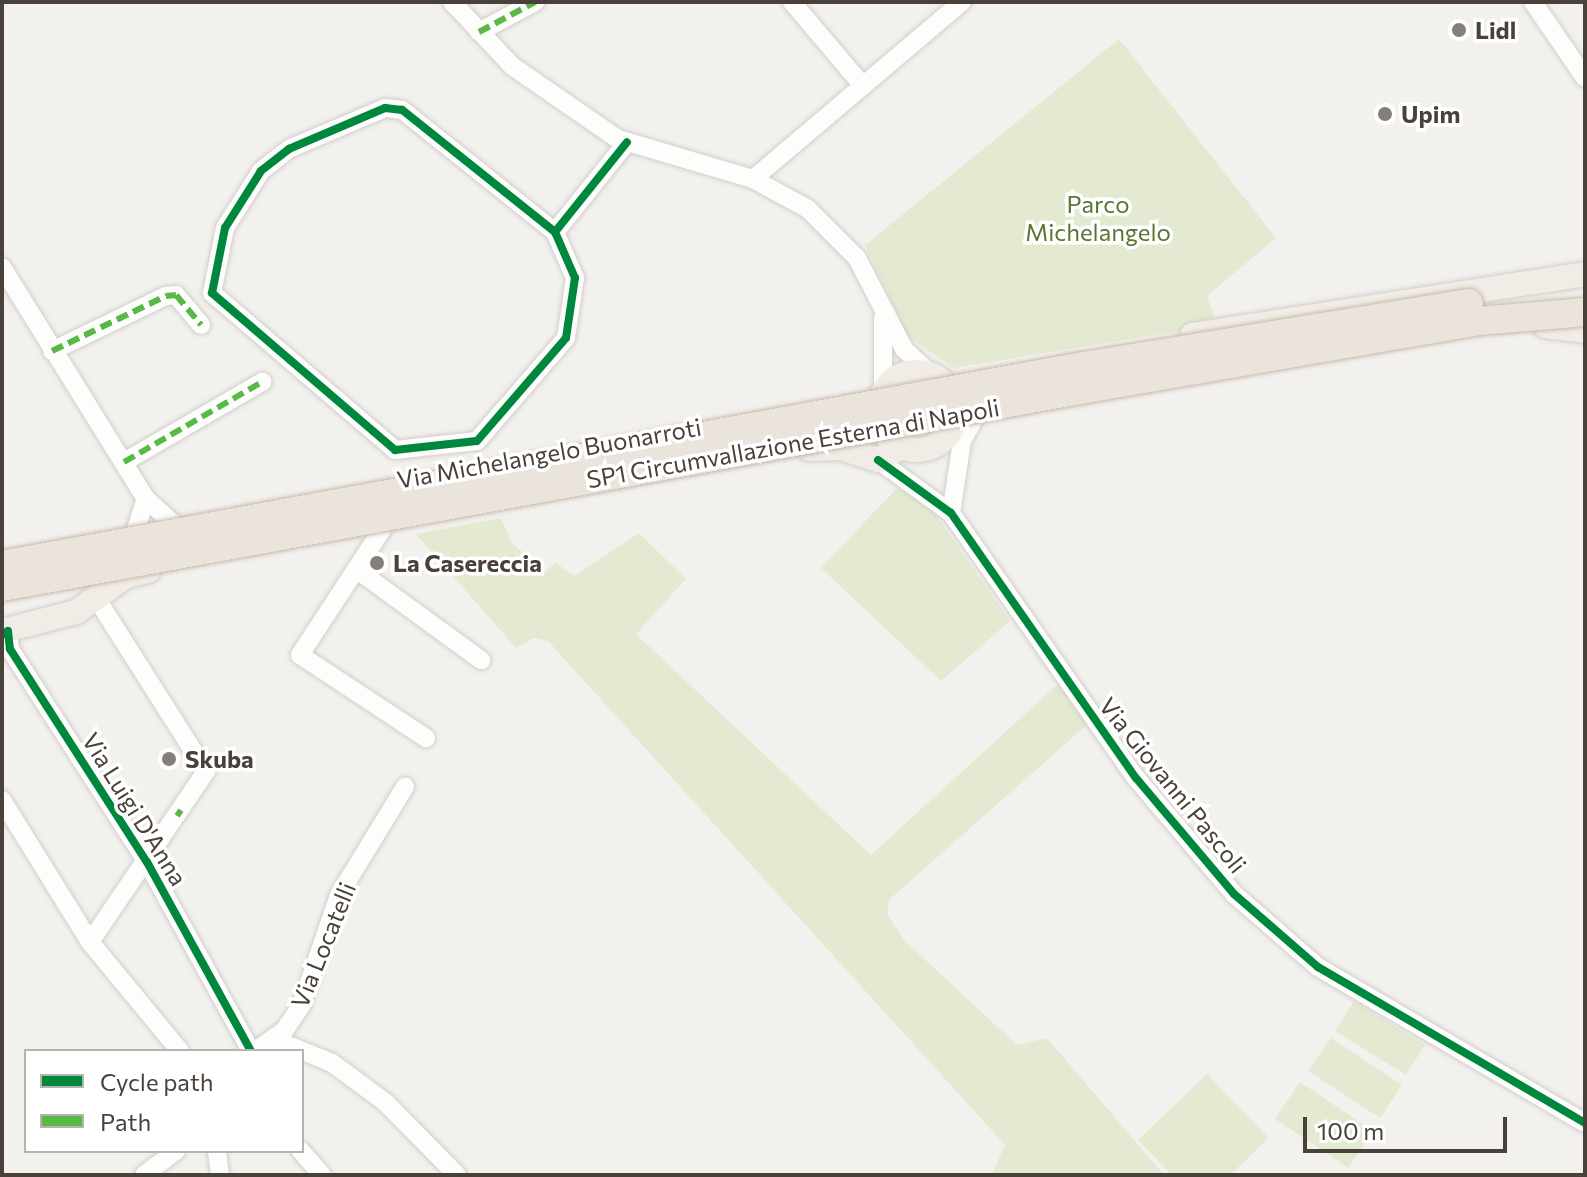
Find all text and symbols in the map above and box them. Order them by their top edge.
place label: Lidl [1475,16,1516,44]
marker: Lidl [1450,21,1468,39]
place label: Upim [1401,100,1460,128]
marker: Upim [1376,105,1394,123]
park label: Parco Michelangelo [1025,190,1171,246]
street label: SP1 Circumvallazione Esterna di Napoli [584,392,1002,494]
street label: Via Michelangelo Buonarroti [395,412,703,494]
place label: La Casereccia [393,549,542,577]
marker: La Casereccia [368,554,386,572]
street label: Via Giovanni Pascoli [1093,691,1253,879]
street label: Via Luigi D'Anna [77,727,193,891]
place label: Skuba [185,745,254,773]
marker: Skuba [160,750,178,768]
street label: Via Locatelli [285,878,361,1012]
legend [24,1049,304,1153]
text: Cycle path [100,1067,214,1096]
scale bar [1307,1101,1511,1151]
text: Path [100,1107,151,1136]
text: 100 m [1317,1116,1384,1145]

